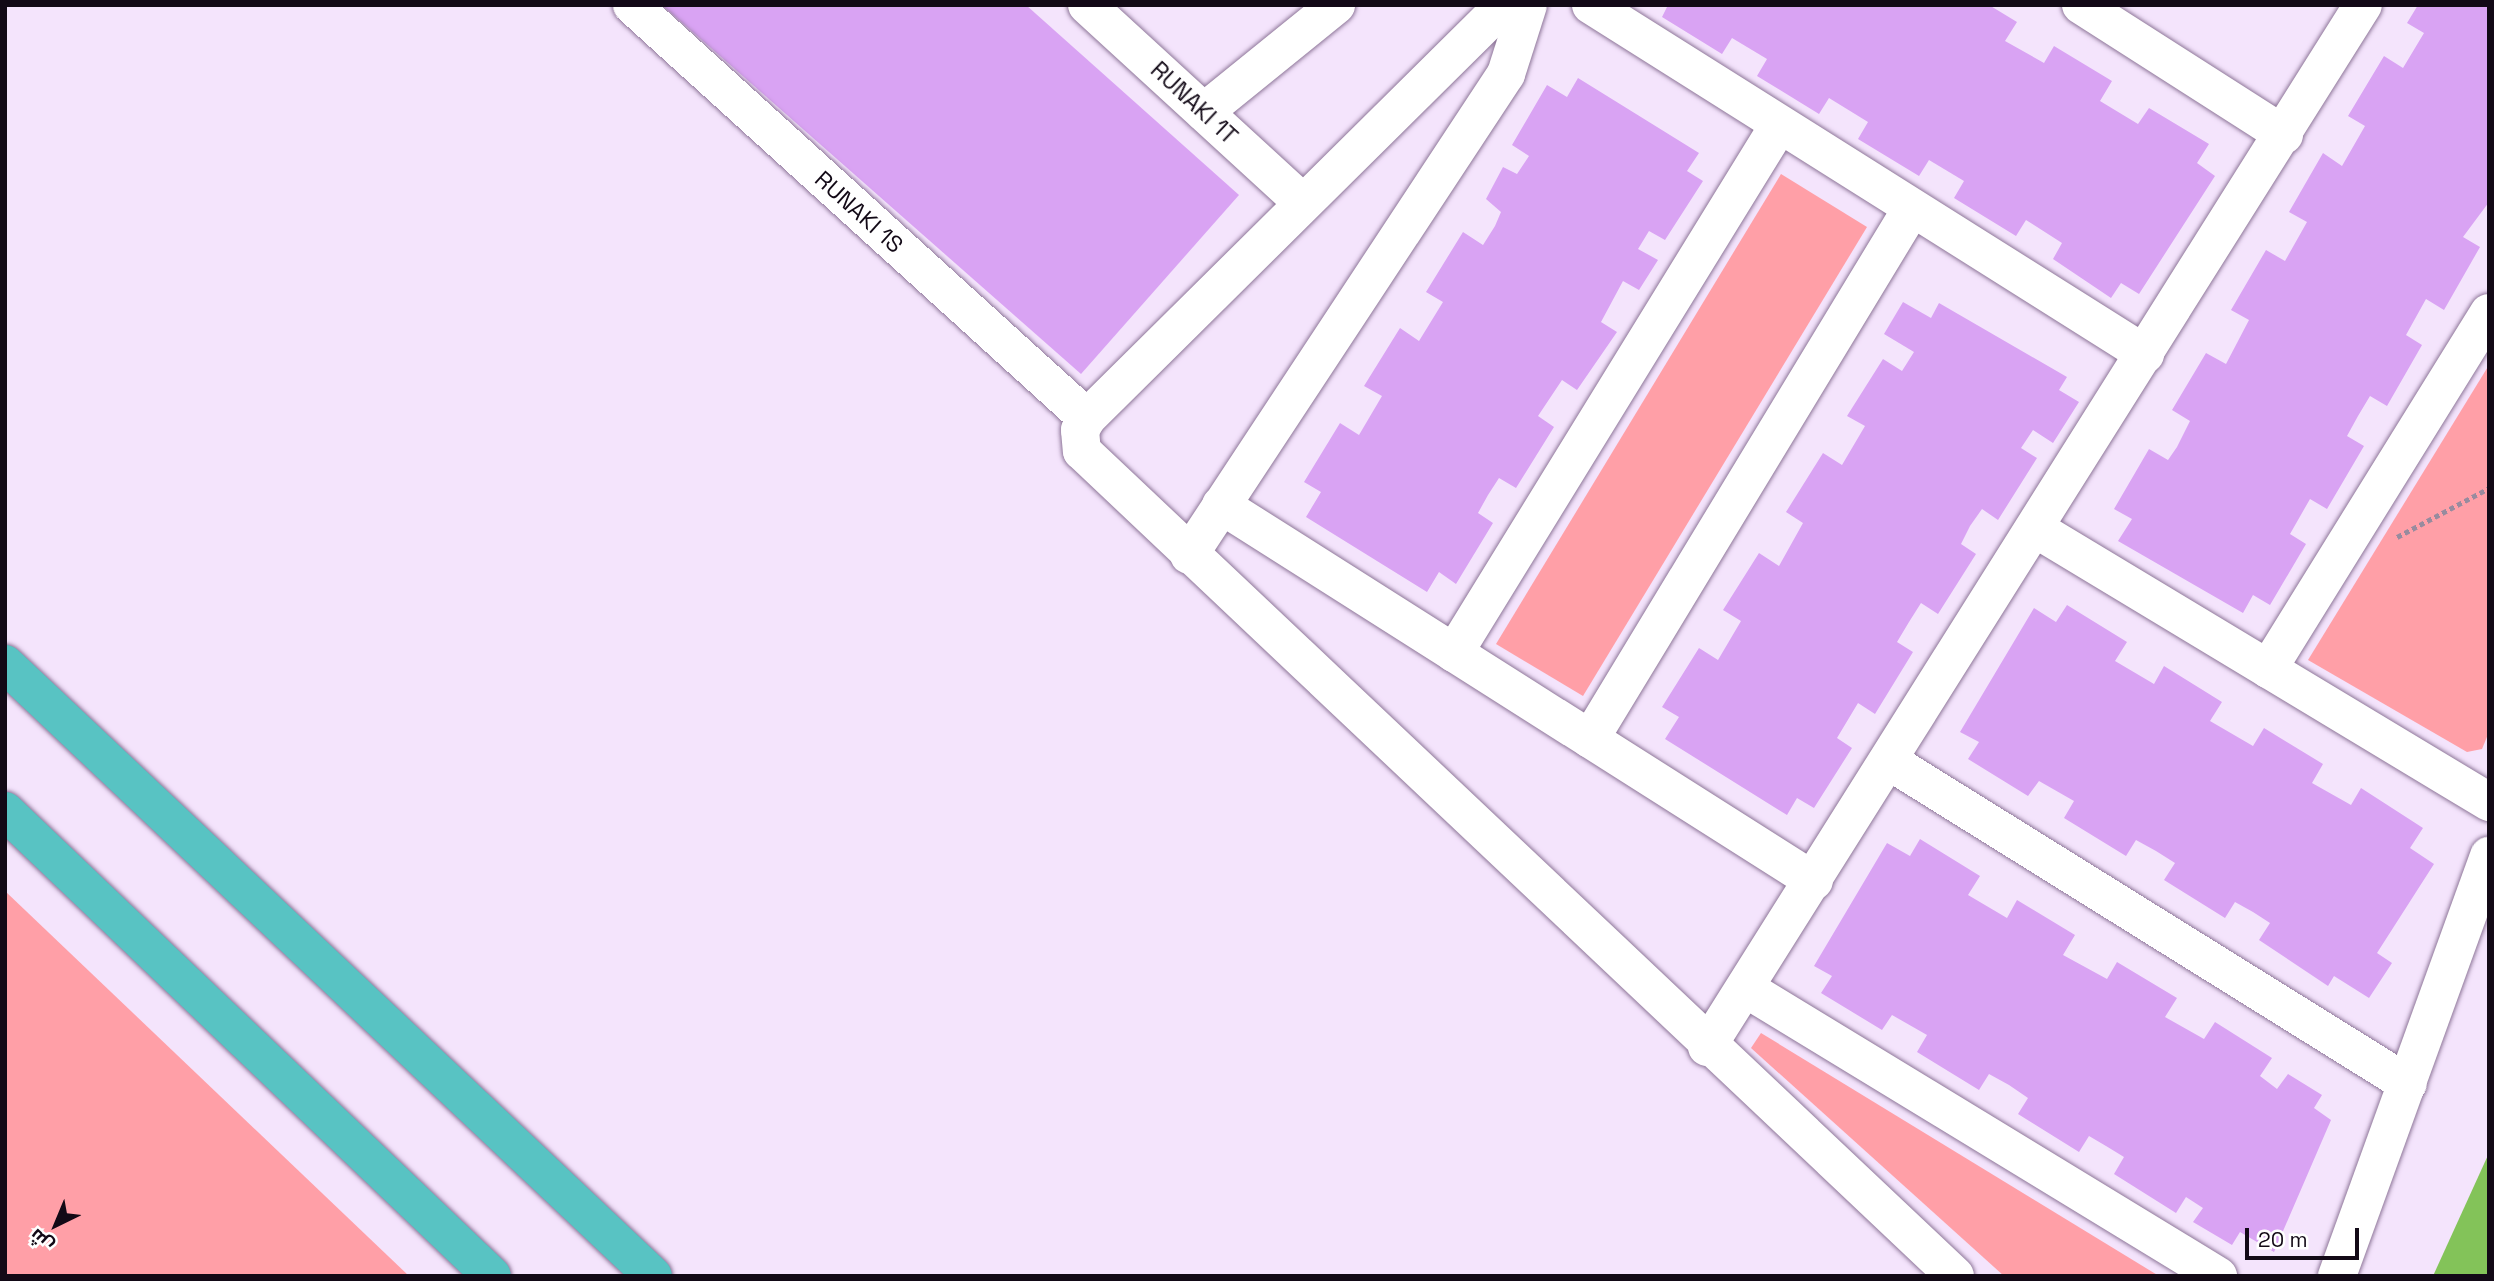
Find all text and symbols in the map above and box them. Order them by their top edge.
street label: RUNAKI 1T [1145,56,1243,150]
street label: RUNAKI 1S [809,165,909,259]
north arrow [21,1190,91,1260]
scale bar [2249,1214,2363,1258]
text: ش [24,1223,59,1258]
text: 20 m [2258,1226,2308,1253]

